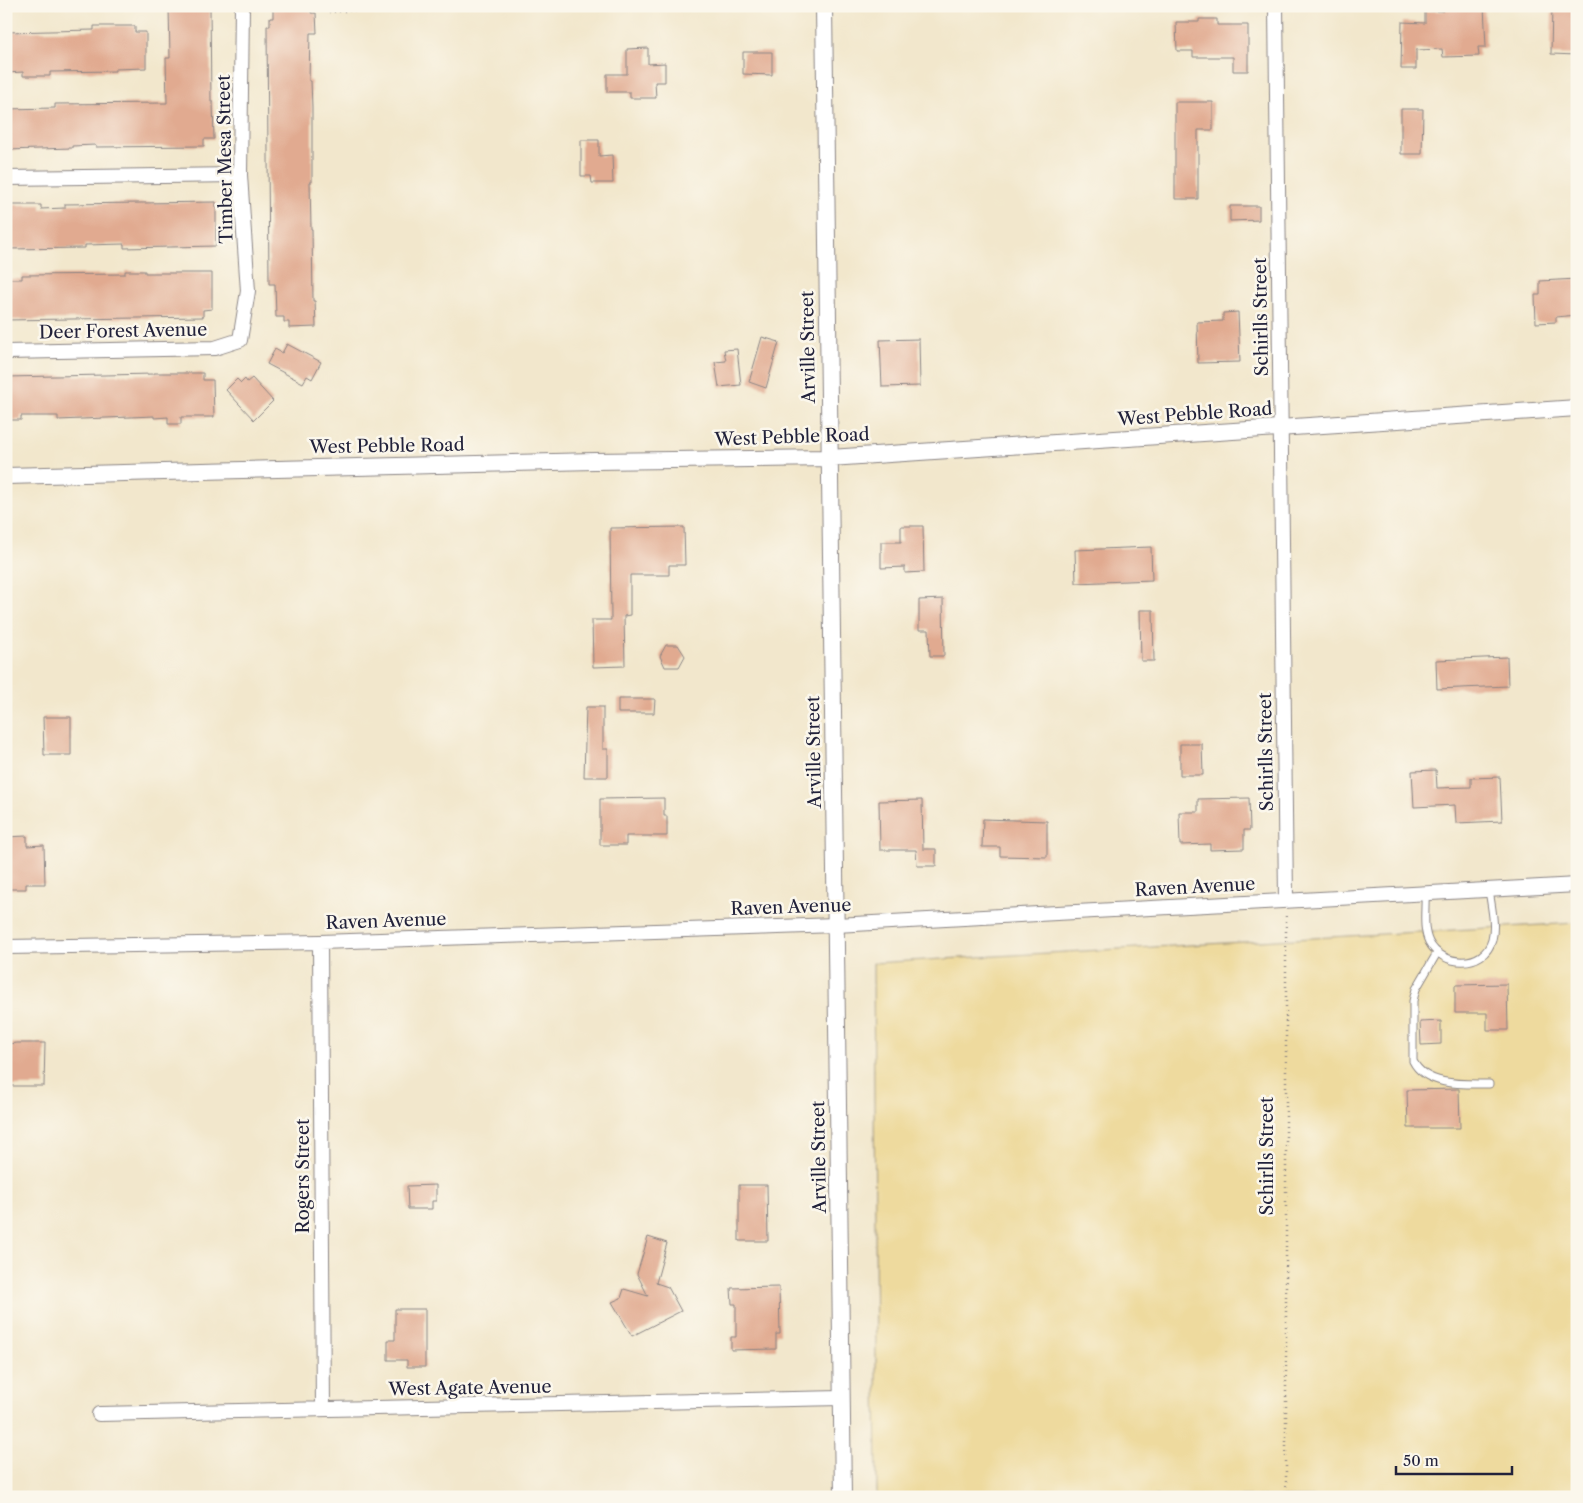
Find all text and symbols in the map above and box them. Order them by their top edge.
street label: Timber Mesa Street [213,74,237,244]
street label: Schirlls Street [1249,257,1273,377]
street label: Arville Street [796,290,820,405]
street label: Deer Forest Avenue [39,319,207,343]
street label: West Pebble Road [1116,398,1273,430]
street label: West Pebble Road [713,423,870,451]
street label: West Pebble Road [308,434,465,458]
street label: Schirlls Street [1254,692,1278,812]
street label: Arville Street [802,695,826,810]
street label: Raven Avenue [1134,873,1256,901]
street label: Raven Avenue [730,894,852,920]
street label: Raven Avenue [325,908,447,934]
street label: Schirlls Street [1256,1096,1278,1215]
street label: Arville Street [807,1100,831,1215]
street label: Rogers Street [292,1118,314,1233]
street label: West Agate Avenue [387,1376,552,1400]
scale bar [1396,1443,1512,1475]
text: 50 m [1403,1451,1439,1470]

